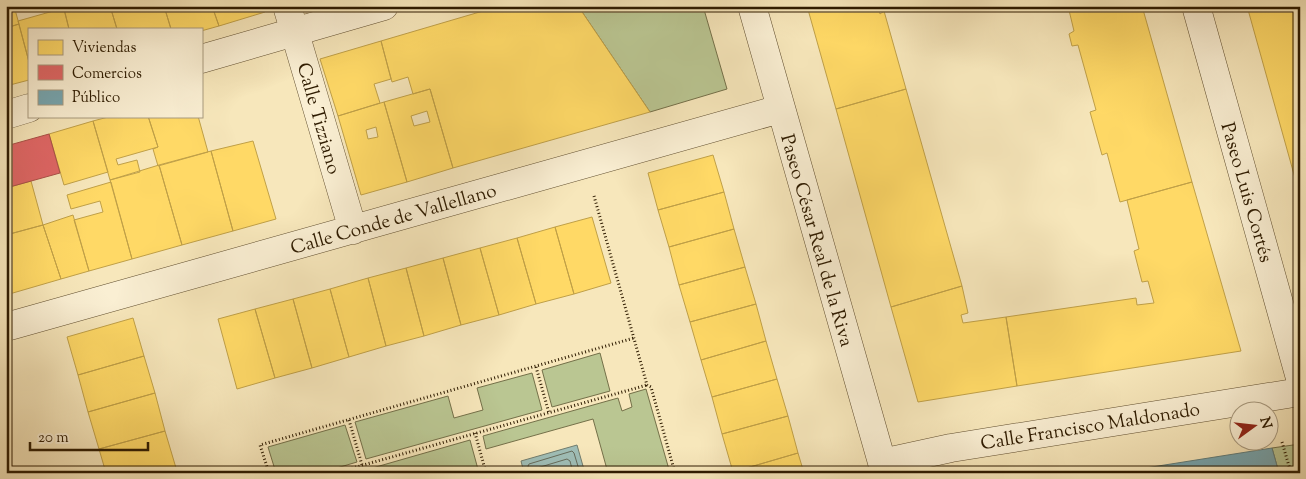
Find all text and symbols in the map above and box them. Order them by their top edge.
legend [28,28,202,118]
text: Viviendas [72,38,137,59]
street label: Calle Tizziano [289,60,346,178]
text: Comercios [72,64,142,85]
text: Público [72,88,120,109]
street label: Paseo Luis Cortés [1213,120,1278,266]
street label: Paseo César Real de la Riva [772,131,859,350]
street label: Calle Conde de Vallellano [288,178,500,263]
street label: Calle Francisco Maldonado [979,397,1202,458]
north arrow [1228,402,1278,452]
text: N [1254,415,1276,431]
scale bar [30,419,148,451]
text: 20 m [38,428,69,449]

